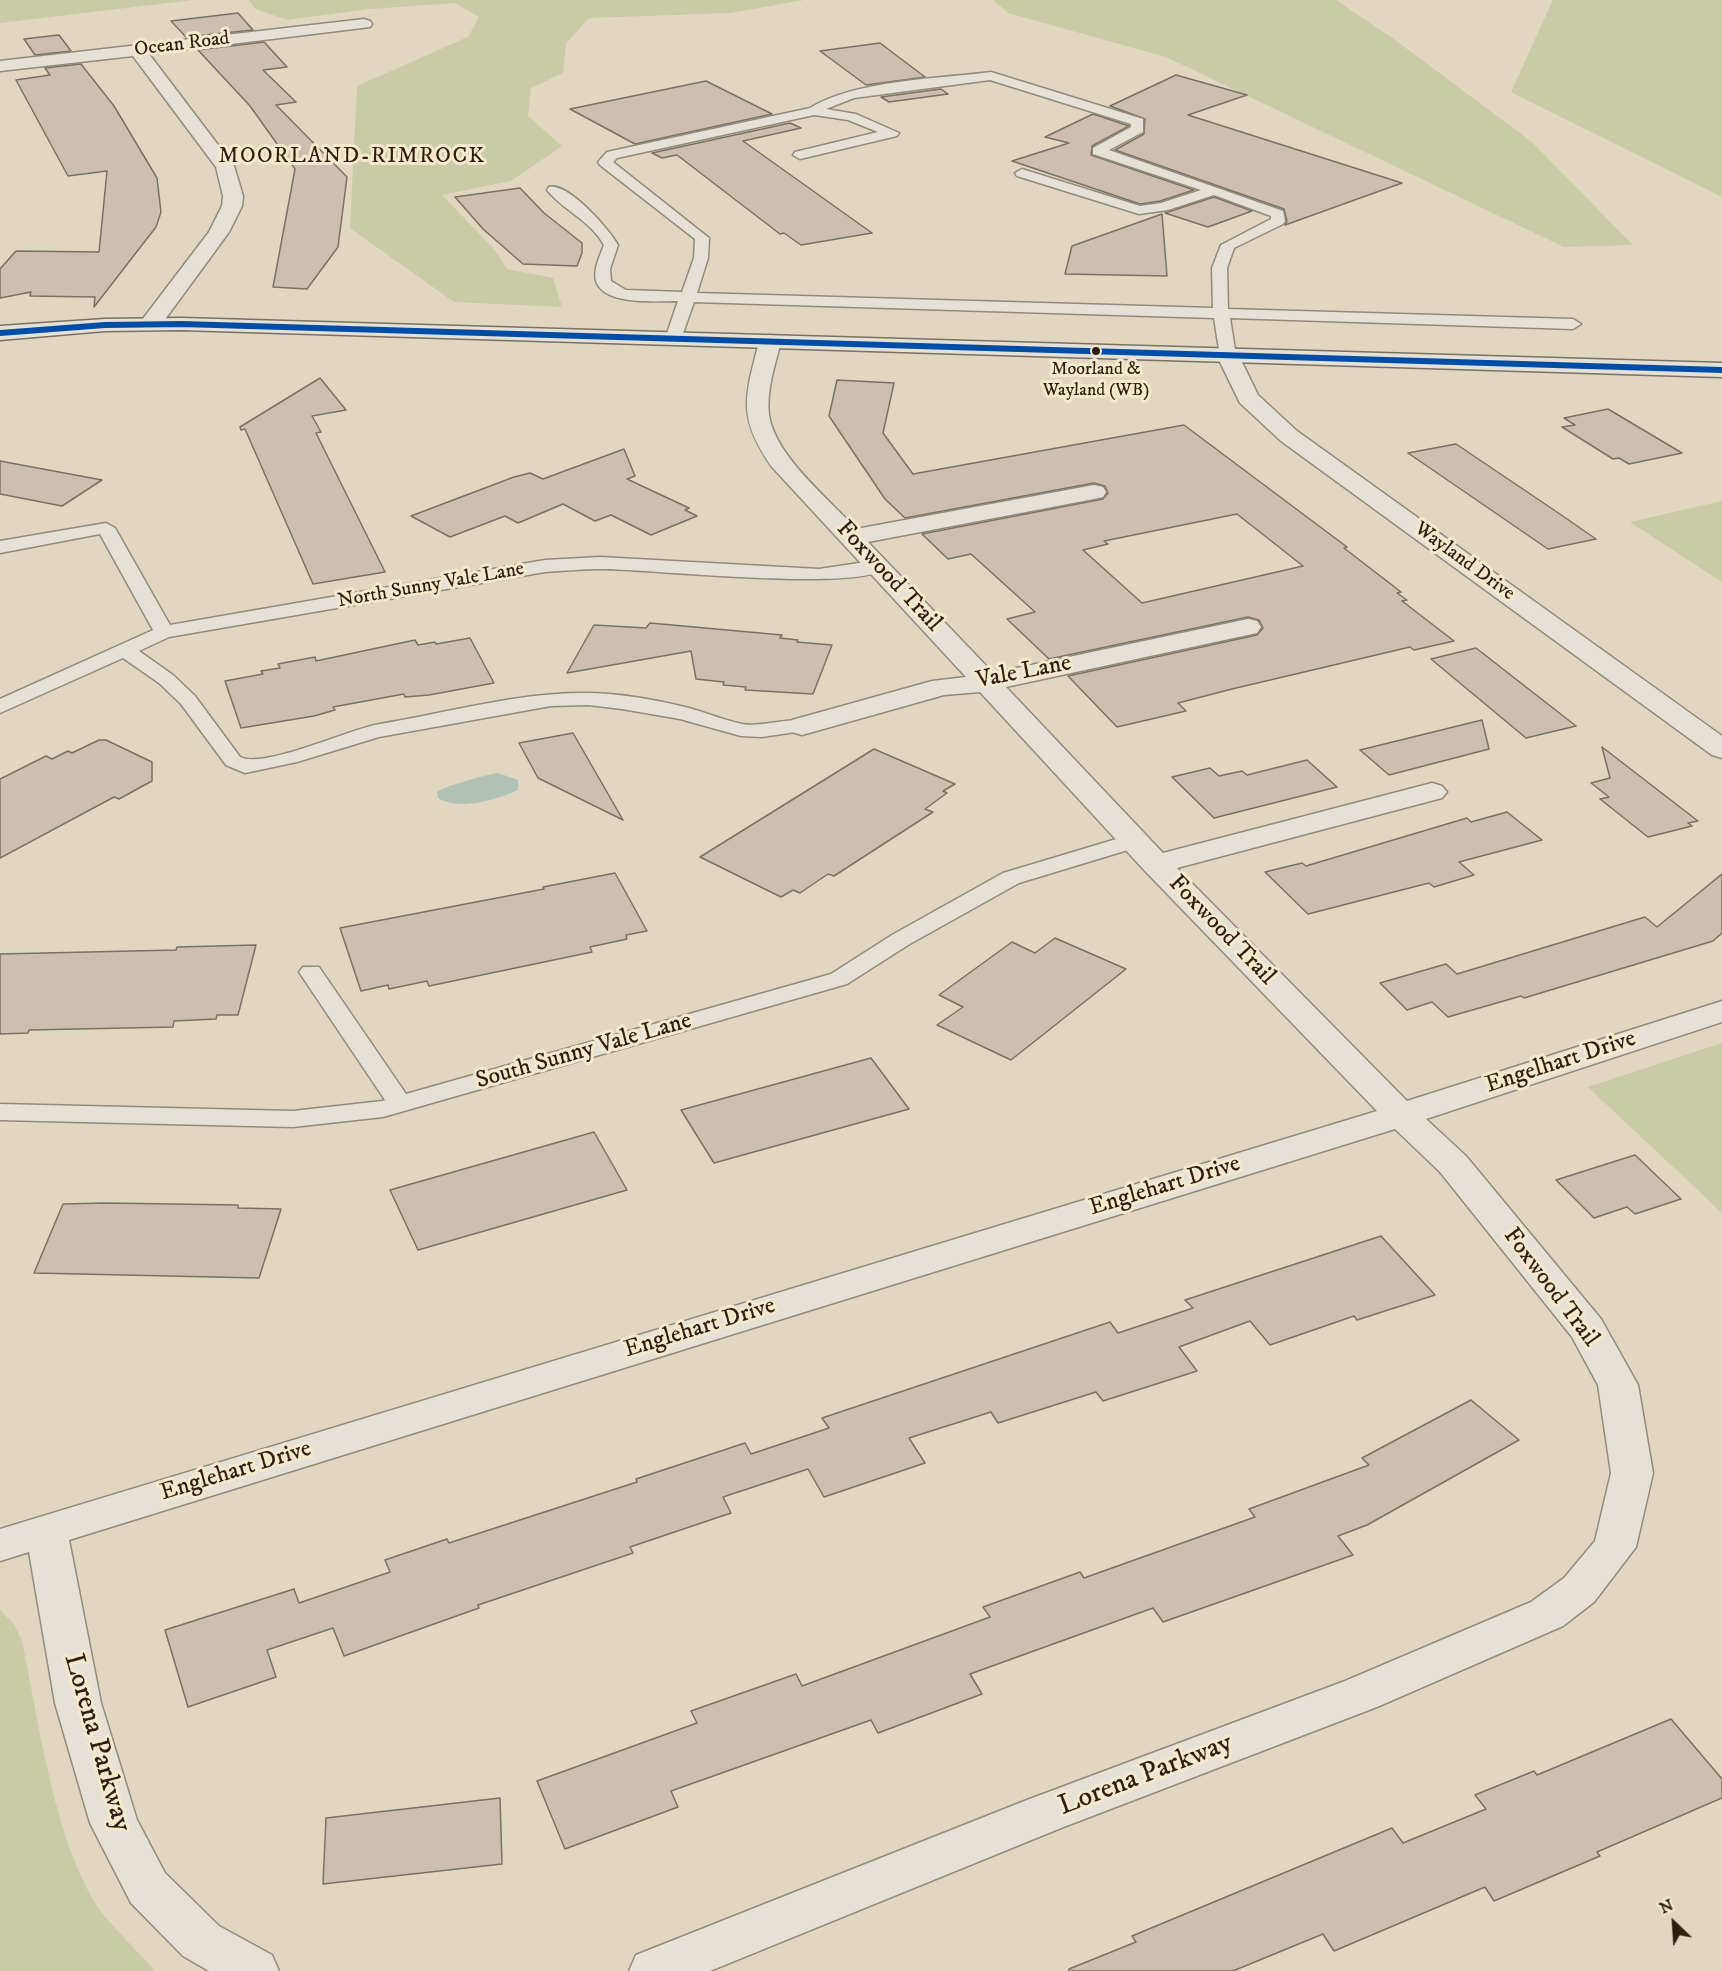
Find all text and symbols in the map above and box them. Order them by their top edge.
street label: Ocean Road [133,27,231,63]
district label: MOORLAND-RIMROCK [218,144,486,170]
marker: Moorland & Wayland (WB) [1090,345,1102,357]
place label: Moorland & Wayland (WB) [1043,359,1149,401]
street label: Foxwood Trail [829,515,947,639]
street label: Wayland Drive [1409,518,1519,606]
street label: North Sunny Vale Lane [336,558,526,614]
street label: Vale Lane [974,650,1074,696]
street label: Foxwood Trail [1162,870,1280,992]
street label: South Sunny Vale Lane [473,1007,695,1097]
street label: Engelhart Drive [1482,1025,1640,1101]
street label: Englehart Drive [1086,1150,1244,1224]
street label: Foxwood Trail [1496,1223,1604,1353]
street label: Englehart Drive [621,1292,779,1366]
street label: Englehart Drive [157,1435,315,1509]
street label: Lorena Parkway [55,1650,137,1836]
street label: Lorena Parkway [1054,1727,1238,1825]
north arrow [1644,1893,1704,1953]
text: N [1656,1895,1677,1919]

